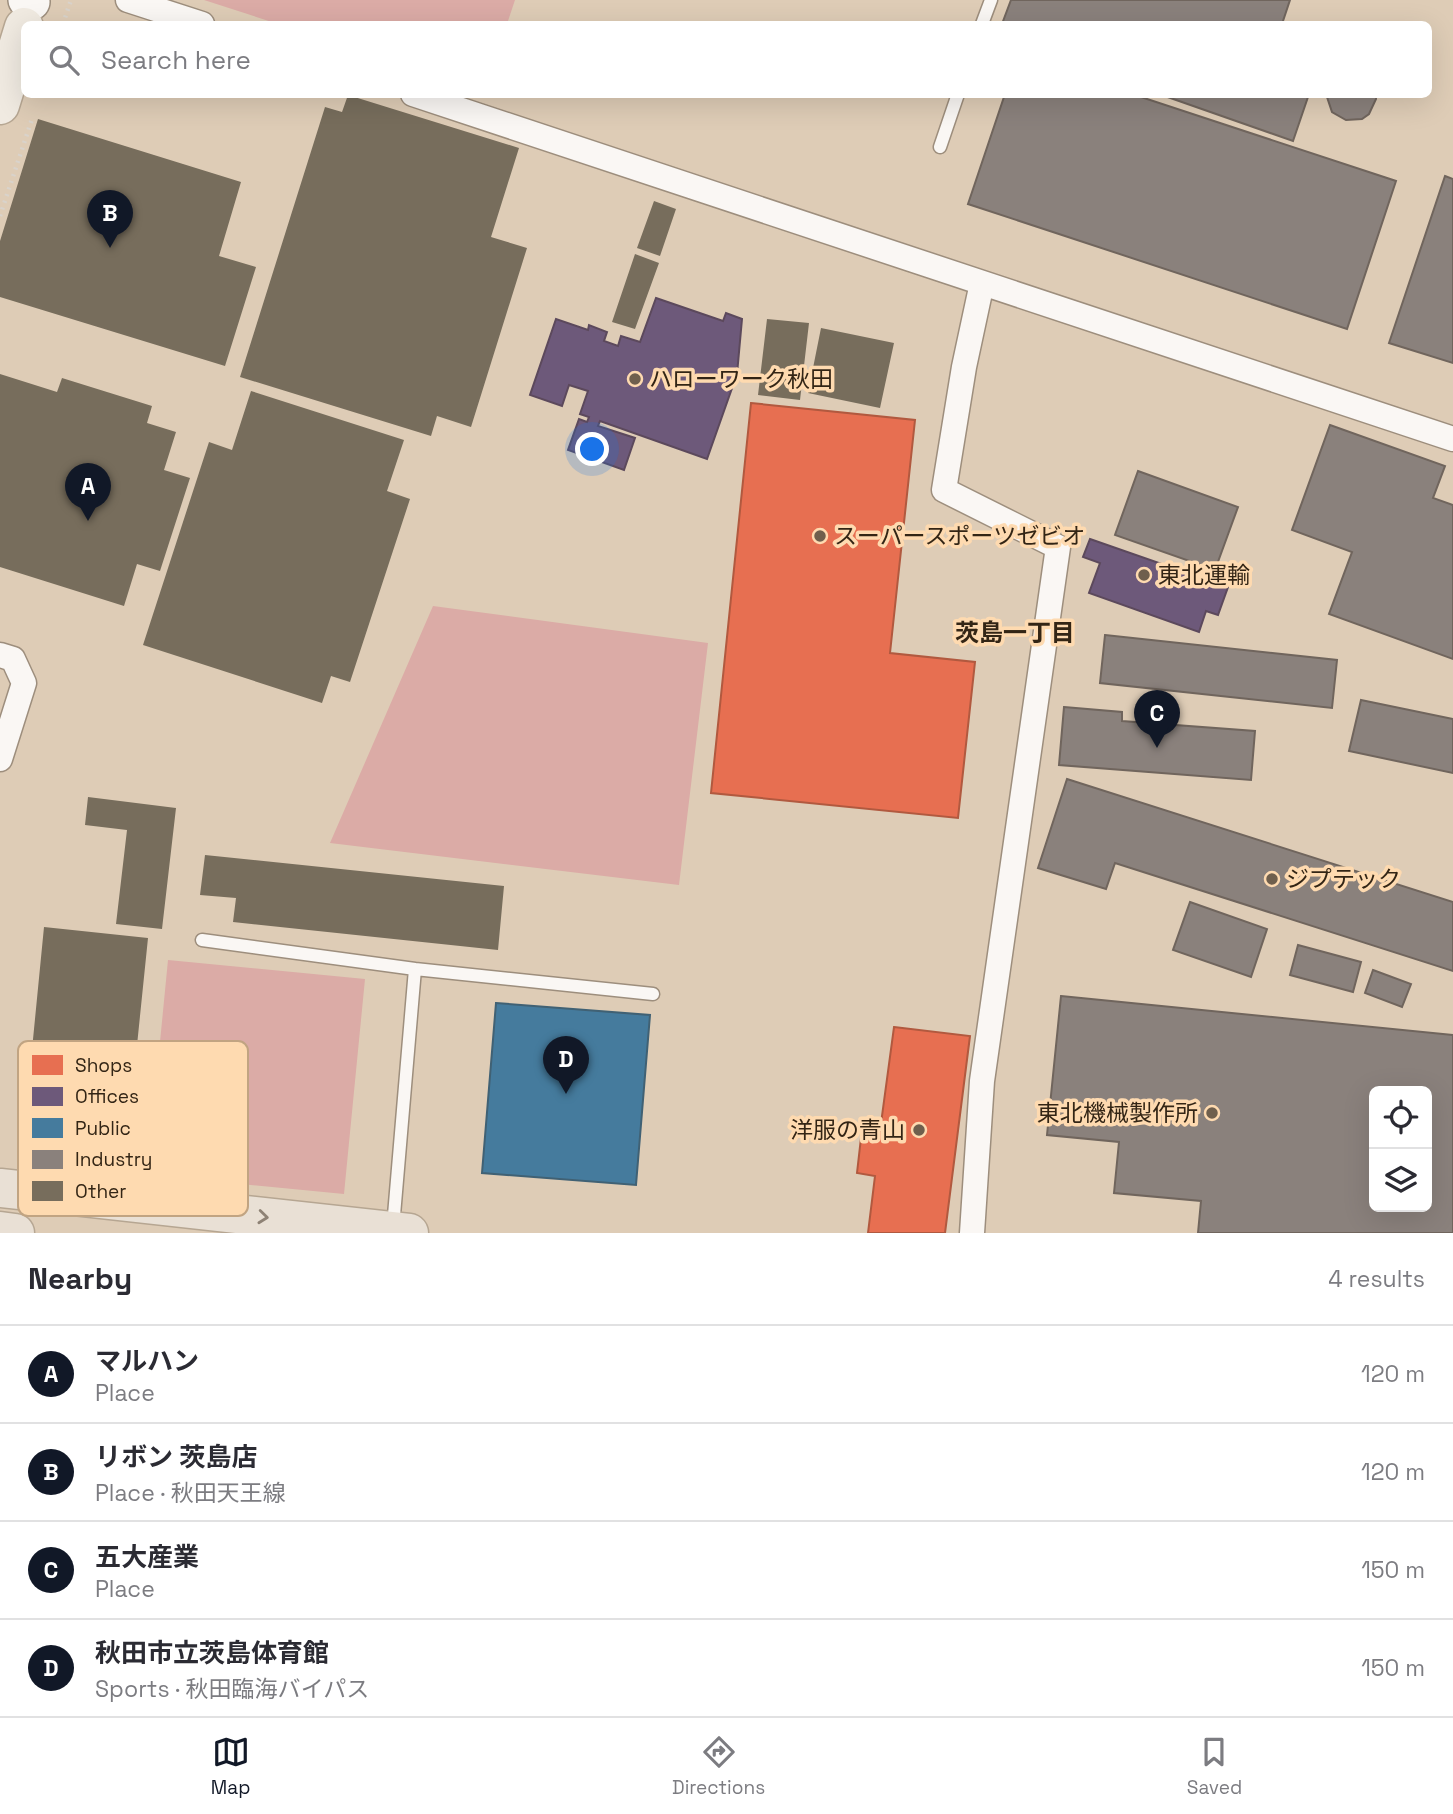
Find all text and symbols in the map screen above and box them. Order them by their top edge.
search box [21,21,1432,98]
icon: search [45,41,83,79]
text: Search here [101,43,251,77]
pin: B [87,190,133,248]
place label: ハローワーク秋田 [649,364,833,394]
marker: ハローワーク秋田 [627,371,643,387]
your location [575,432,609,466]
pin: A [65,463,111,521]
place label: スーパースポーツゼビオ [834,521,1085,551]
marker: スーパースポーツゼビオ [812,528,828,544]
place label: 東北運輸 [1158,560,1250,590]
marker: 東北運輸 [1136,567,1152,583]
district label: 茨島一丁目 [955,617,1075,648]
pin: C [1134,690,1180,748]
place label: ジプテック [1286,864,1401,894]
marker: ジプテック [1264,871,1280,887]
pin: D [543,1036,589,1094]
legend [18,1041,248,1216]
text: Shops [75,1053,132,1078]
text: Offices [75,1084,139,1109]
map controls [1369,1086,1432,1212]
button: locate [1369,1086,1432,1149]
place label: 東北機械製作所 [1037,1098,1198,1128]
marker: 東北機械製作所 [1204,1105,1220,1121]
place label: 洋服の青山 [790,1115,905,1145]
text: Public [75,1116,131,1141]
marker: 洋服の青山 [911,1122,927,1138]
text: Industry [75,1147,152,1172]
button: layers [1369,1149,1432,1212]
text: Other [75,1179,127,1204]
one-way arrow [257,1209,268,1224]
text: Nearby [28,1259,132,1298]
text: 4 results [1328,1264,1425,1294]
text: マルハン [95,1344,199,1378]
text: A [44,1359,58,1389]
text: 120 m [1361,1359,1425,1389]
text: Place [95,1378,155,1408]
text: リボン 茨島店 [95,1440,258,1474]
text: B [43,1457,59,1487]
text: 120 m [1361,1457,1425,1487]
text: Place · 秋田天王線 [95,1478,286,1508]
text: 五大産業 [95,1540,199,1574]
text: C [44,1555,58,1585]
text: 150 m [1361,1555,1425,1585]
text: Place [95,1574,155,1604]
text: 秋田市立茨島体育館 [95,1636,329,1670]
text: D [43,1653,59,1683]
text: 150 m [1361,1653,1425,1683]
text: Sports · 秋田臨海バイパス [95,1674,369,1704]
tab: Map [211,1733,250,1800]
tab: Directions [672,1733,765,1800]
tab: Saved [1187,1733,1242,1800]

